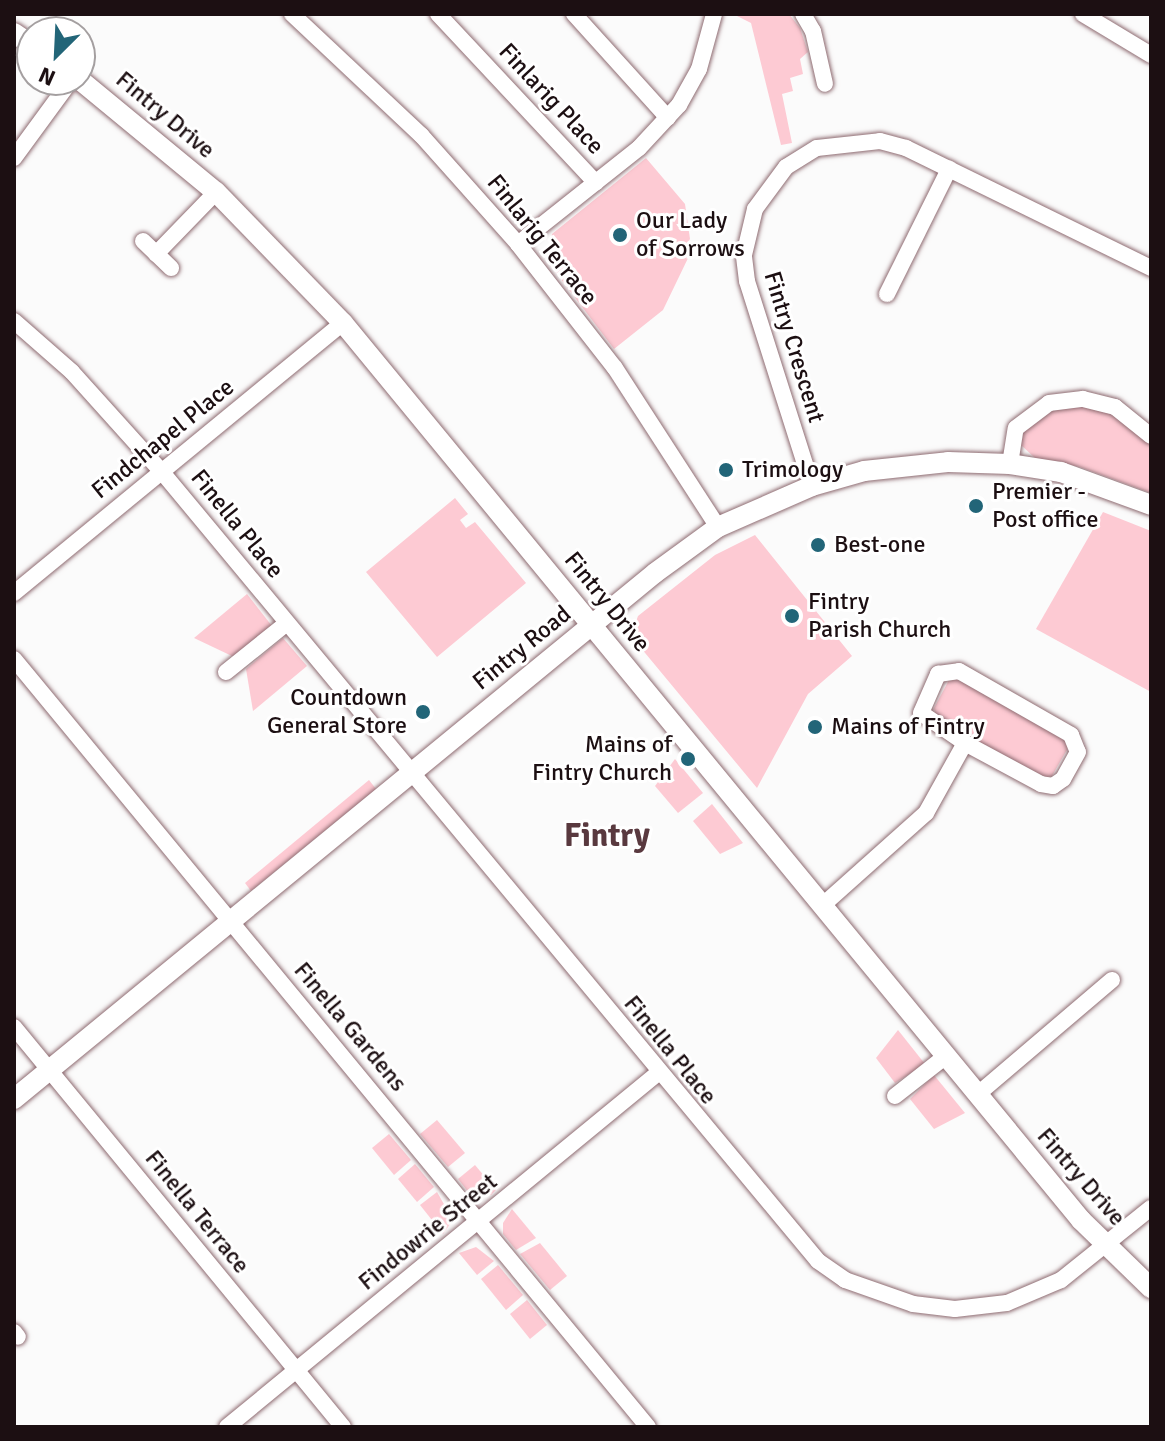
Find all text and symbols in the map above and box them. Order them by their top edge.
north arrow [16,16,96,96]
street label: Finlarig Place [492,38,610,160]
text: N [34,61,59,92]
street label: Fintry Drive [110,65,220,165]
street label: Finlarig Terrace [481,169,603,311]
place label: Our Lady of Sorrows [636,207,745,263]
marker: Our Lady of Sorrows [611,226,629,244]
street label: Fintry Crescent [757,268,831,426]
street label: Findchapel Place [86,373,240,505]
place label: Trimology [742,456,843,484]
marker: Trimology [717,461,735,479]
street label: Finella Place [184,464,290,584]
place label: Premier - Post office [992,478,1098,534]
marker: Premier - Post office [967,497,985,515]
place label: Best-one [834,531,925,559]
marker: Best-one [809,536,827,554]
street label: Fintry Drive [558,546,656,658]
place label: Fintry Parish Church [808,588,951,644]
street label: Fintry Road [467,600,577,696]
marker: Fintry Parish Church [783,607,801,625]
place label: Countdown General Store [267,684,407,740]
marker: Countdown General Store [414,703,432,721]
place label: Mains of Fintry [831,713,985,741]
marker: Mains of Fintry [806,718,824,736]
place label: Mains of Fintry Church [532,731,672,787]
marker: Mains of Fintry Church [679,750,697,768]
district label: Fintry [564,817,650,855]
street label: Finella Gardens [288,956,412,1098]
street label: Finella Place [617,990,723,1110]
street label: Fintry Drive [1031,1122,1131,1232]
street label: Finella Terrace [139,1145,255,1279]
street label: Findowrie Street [353,1167,503,1297]

